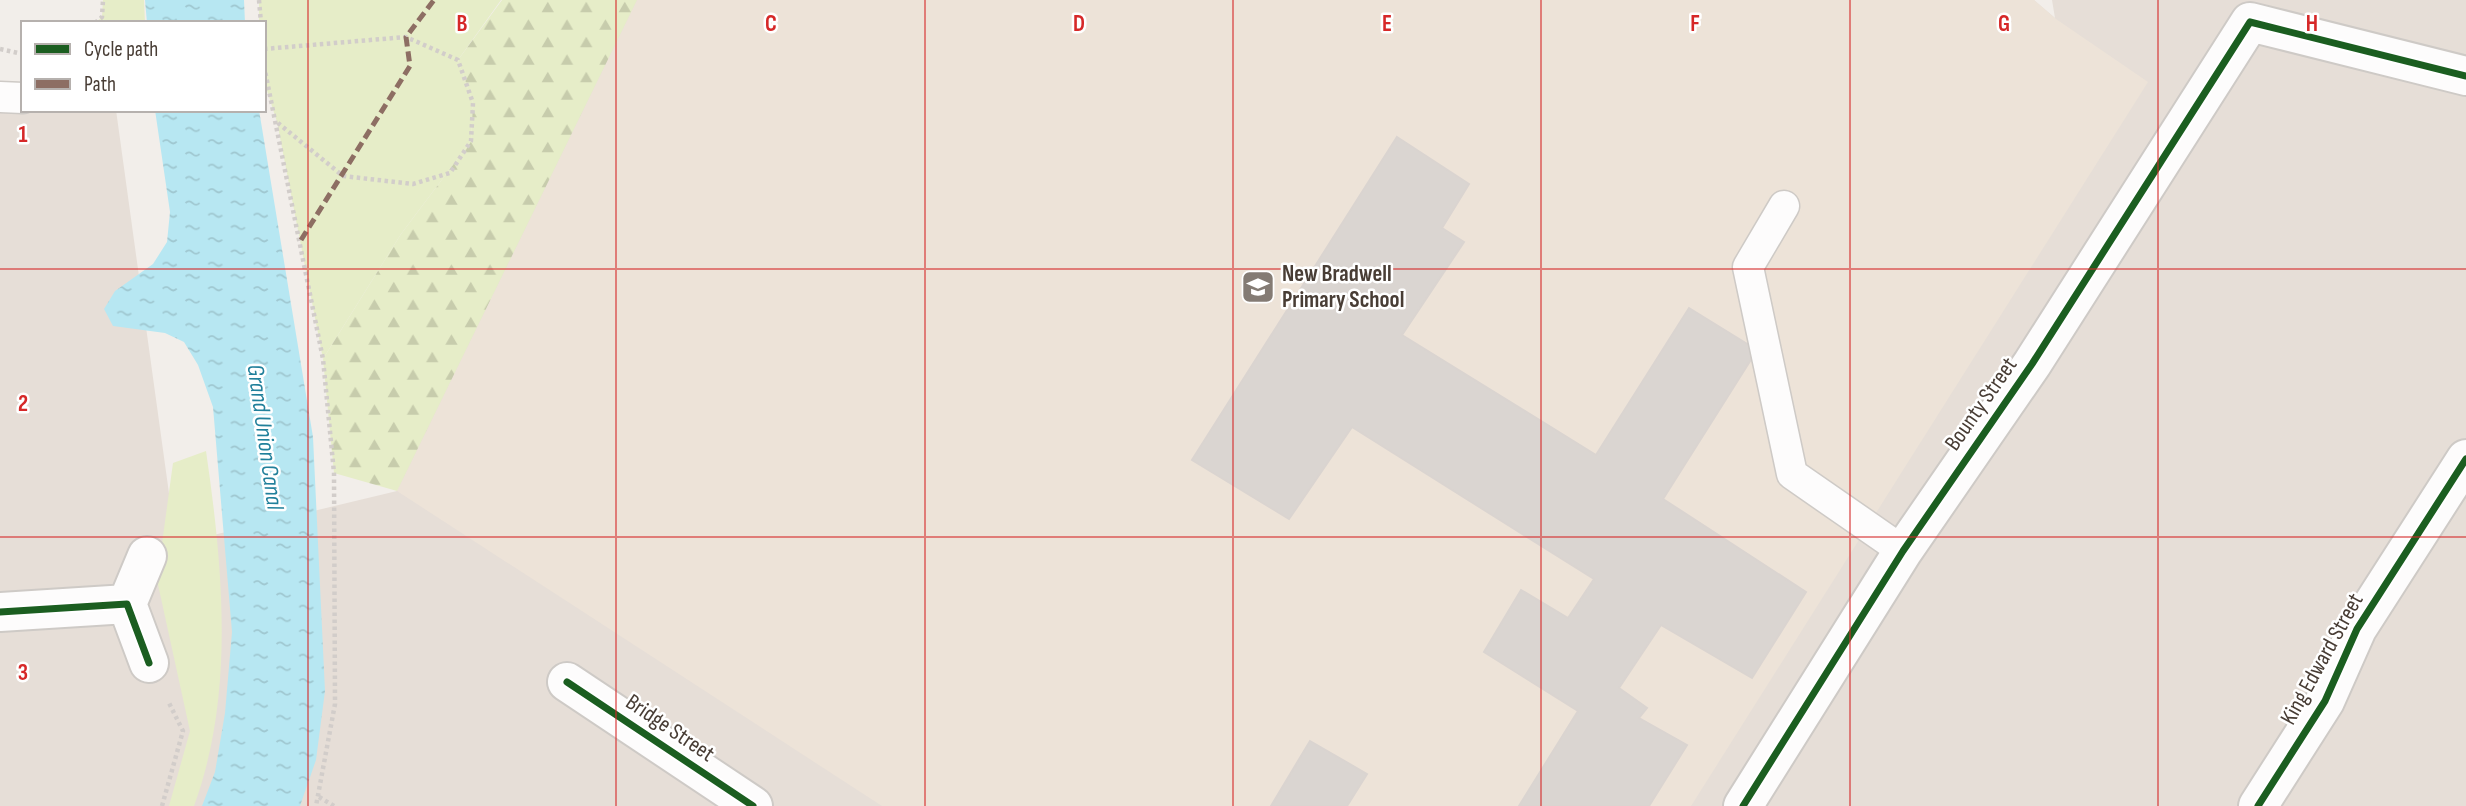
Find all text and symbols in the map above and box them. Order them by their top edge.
text: B [457,10,468,38]
text: C [765,10,777,38]
text: D [1073,10,1085,38]
text: E [1382,10,1392,38]
text: F [1690,10,1700,38]
text: G [1998,10,2010,38]
text: H [2306,10,2318,38]
legend [21,21,266,112]
text: Cycle path [84,37,158,62]
text: Path [84,72,116,97]
text: 1 [18,121,28,149]
place label: New Bradwell Primary School [1282,260,1404,314]
school or university icon: New Bradwell Primary School [1239,268,1277,306]
street label: Bounty Street [1939,352,2023,456]
water label: Grand Union Canal [240,363,290,512]
text: 2 [18,390,28,418]
street label: King Edward Street [2274,588,2370,730]
text: 3 [18,659,28,687]
street label: Bridge Street [620,688,720,768]

